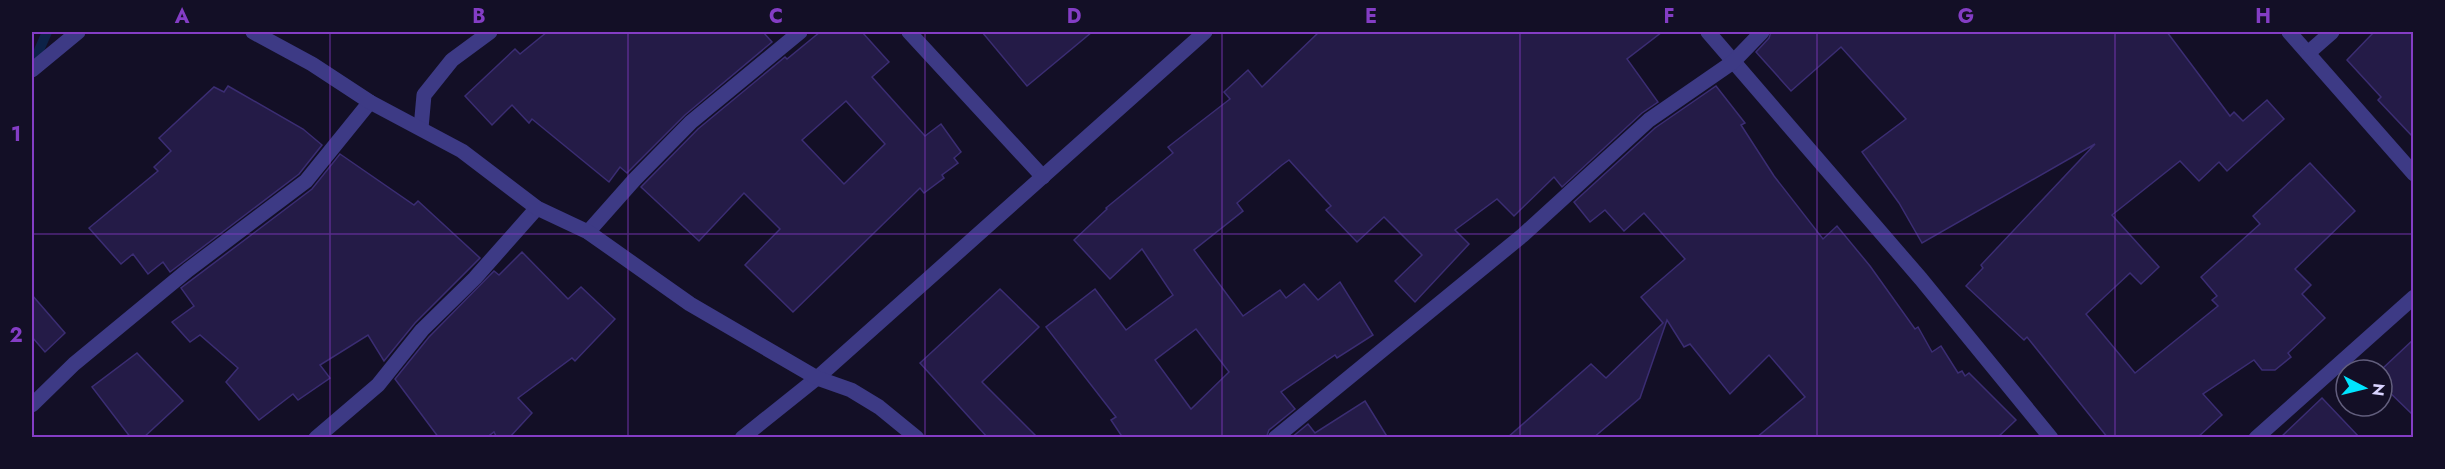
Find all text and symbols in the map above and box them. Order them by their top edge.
text: A [174,2,190,31]
text: B [472,2,486,31]
text: C [769,2,783,31]
text: D [1067,2,1081,31]
text: E [1365,2,1377,31]
text: F [1663,2,1675,31]
text: G [1958,2,1974,31]
text: H [2255,2,2271,31]
text: 1 [11,120,21,149]
text: 2 [9,321,23,350]
north arrow [2334,358,2394,418]
text: N [2366,382,2391,397]

